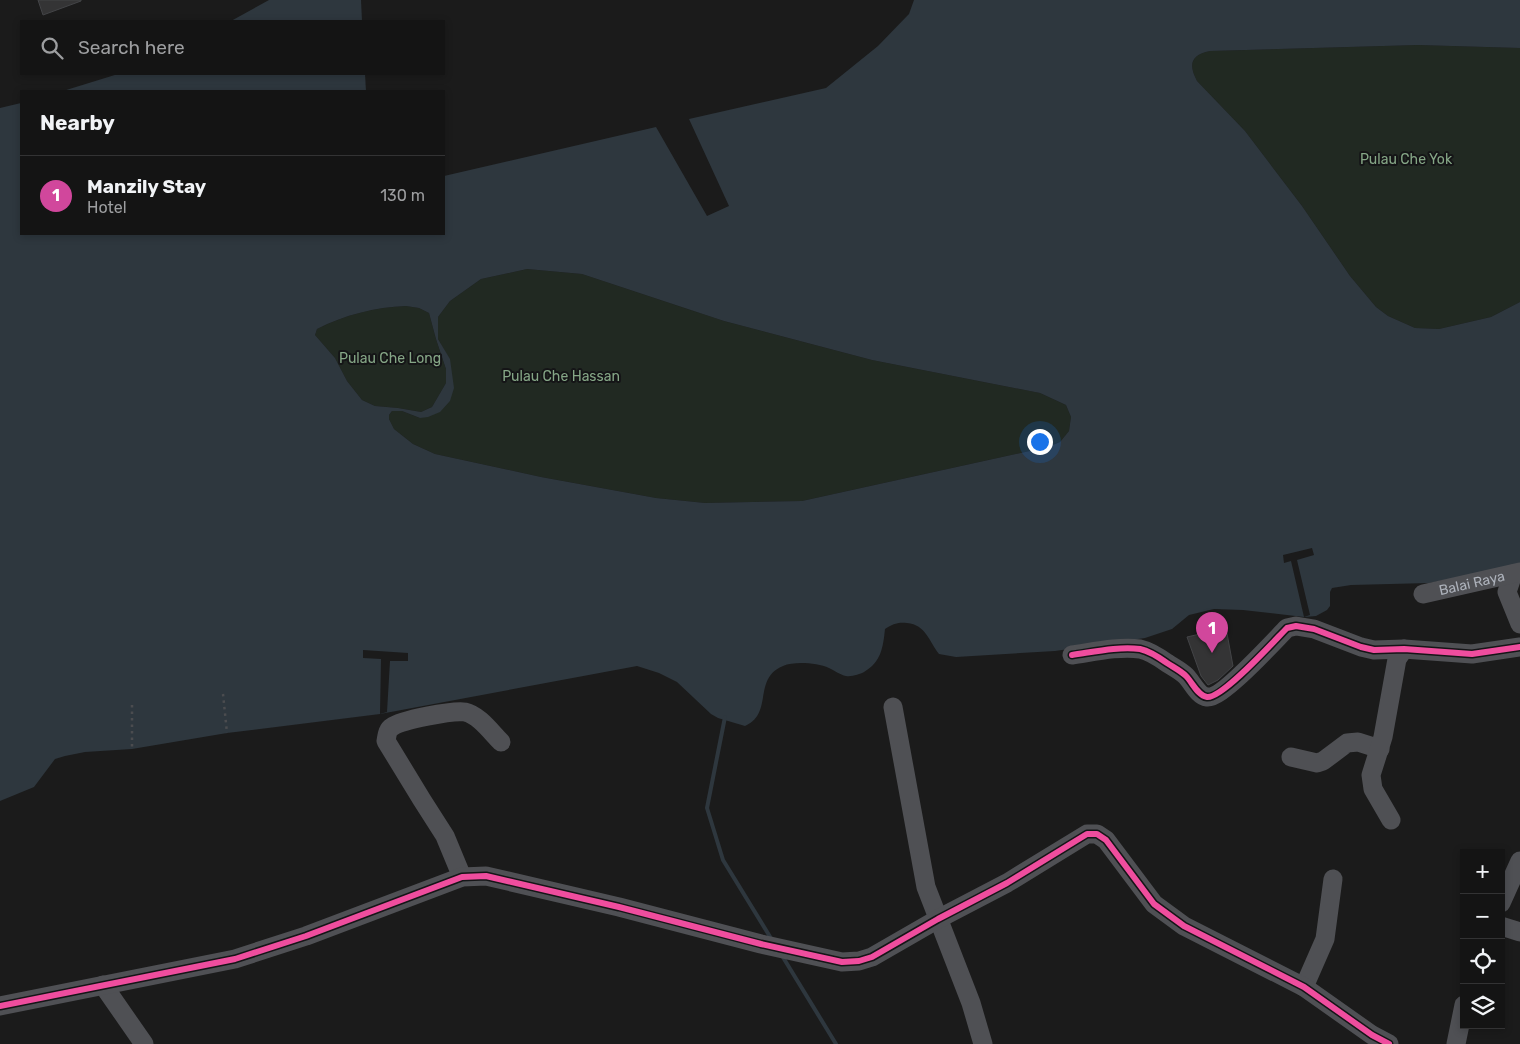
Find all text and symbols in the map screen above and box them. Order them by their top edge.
search box [20,20,445,75]
icon: search [38,34,66,62]
text: Search here [78,36,185,59]
text: Nearby [40,110,115,135]
park label: Pulau Che Yok [1360,151,1453,168]
text: Manzily Stay [87,175,206,198]
text: 1 [52,186,60,205]
text: 130 m [380,186,425,205]
text: Hotel [87,198,127,217]
park label: Pulau Che Long [339,350,441,367]
park label: Pulau Che Hassan [502,368,620,385]
your location [1027,429,1053,455]
street label: Balai Raya [1437,567,1506,599]
pin: 1 [1196,612,1228,653]
map controls [1460,849,1505,1029]
button: + [1460,849,1505,894]
button: − [1460,894,1505,939]
button: locate [1460,939,1505,984]
button: layers [1460,984,1505,1029]

